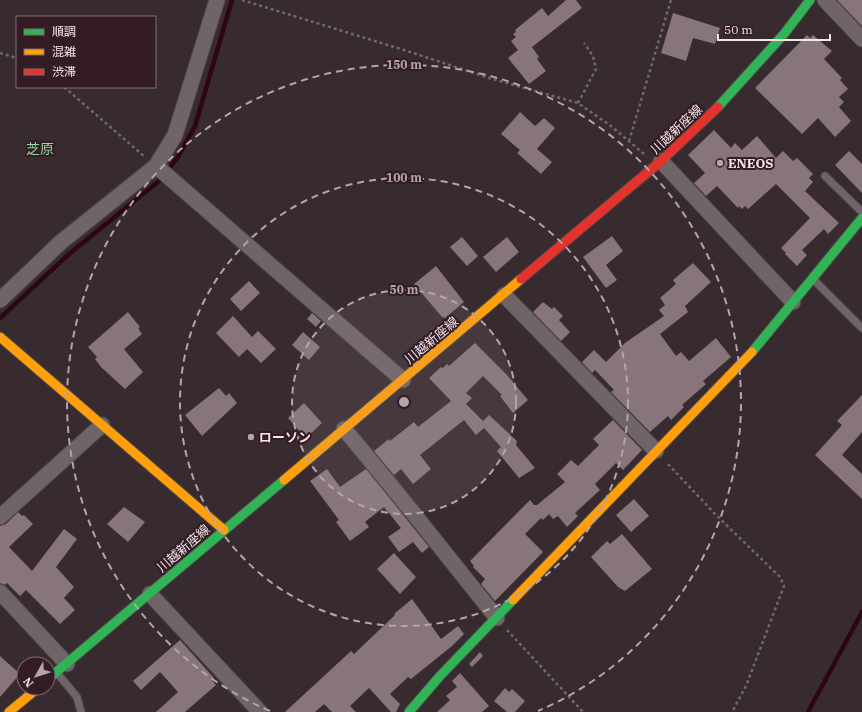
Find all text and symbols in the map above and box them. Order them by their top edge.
legend [16,16,156,88]
scale bar [718,16,830,42]
text: 50 m [724,22,753,37]
text: 順調 [52,24,76,39]
text: 混雑 [52,44,76,59]
text: 150 m [386,57,422,72]
text: 渋滞 [52,64,76,79]
street label: 川越新座線 [647,101,706,158]
district label: 芝原 [26,140,54,158]
place label: ENEOS [728,155,773,172]
marker: ENEOS [715,158,725,168]
text: 100 m [386,170,422,185]
text: 50 m [390,282,419,297]
street label: 川越新座線 [401,313,462,368]
centre of rings [397,395,411,409]
place label: ローソン [259,429,311,446]
marker: ローソン [246,432,256,442]
street label: 川越新座線 [153,521,213,576]
north arrow [16,656,56,696]
text: N [20,674,36,690]

